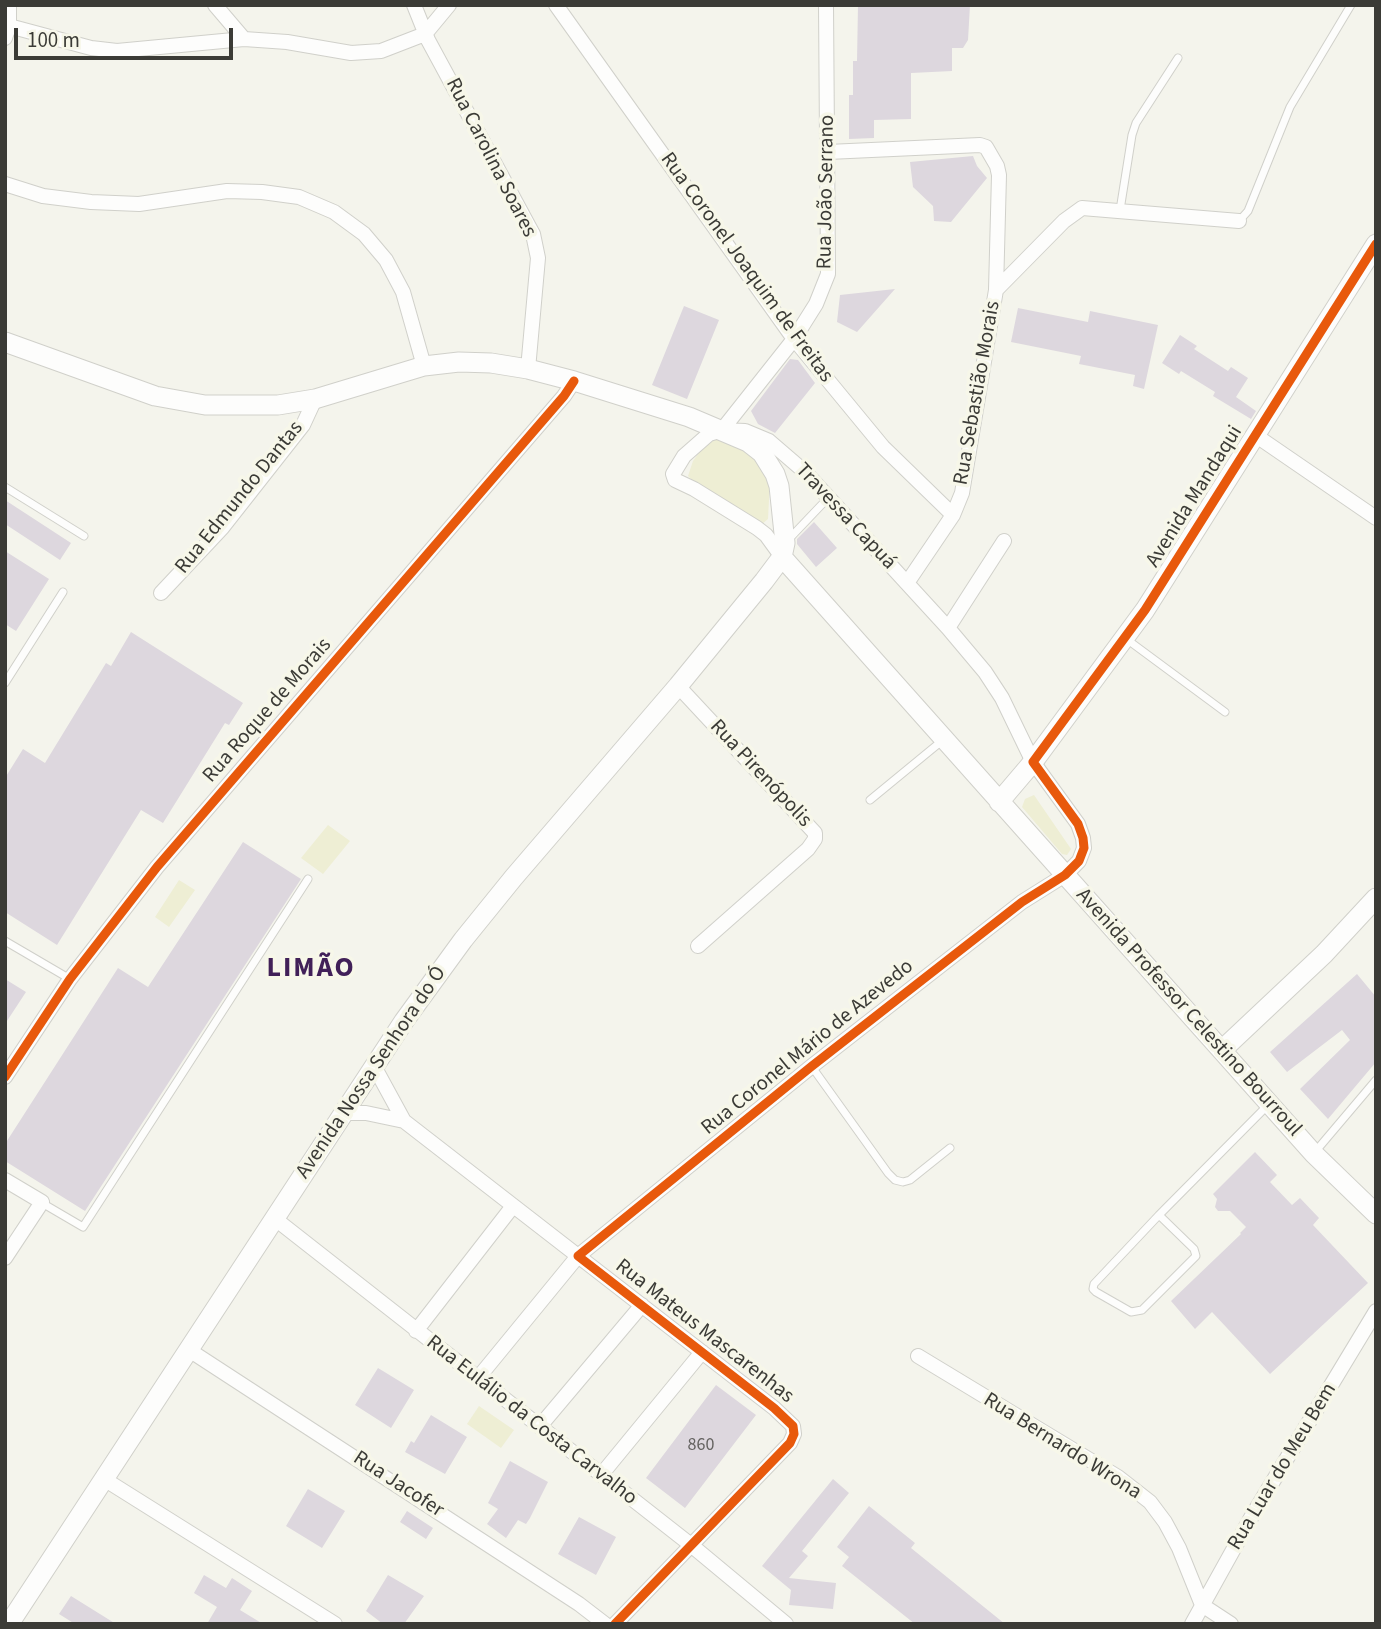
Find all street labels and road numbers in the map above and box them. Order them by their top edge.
street label: Rua Carolina Soares [439,74,541,242]
street label: Rua João Serrano [813,114,841,270]
street label: Rua Coronel Joaquim de Freitas [654,148,838,388]
street label: Rua Sebastião Morais [949,299,1007,487]
street label: Rua Edmundo Dantas [171,417,309,579]
street label: Avenida Mandaqui [1141,422,1249,572]
street label: Travessa Capuá [789,459,901,575]
street label: Rua Roque de Morais [198,634,338,788]
street label: Rua Pirenópolis [704,715,816,833]
street label: Avenida Professor Celestino Bourroul [1070,884,1306,1142]
street label: Rua Coronel Mário de Azevedo [697,955,919,1141]
street label: Avenida Nossa Senhora do Ó [292,962,452,1184]
street label: Rua Mateus Mascarenhas [610,1254,798,1410]
street label: Rua Eulálio da Costa Carvalho [420,1331,642,1511]
street label: Rua Luar do Meu Bem [1223,1379,1343,1555]
street label: Rua Bernardo Wrona [978,1388,1146,1506]
street label: Rua Jacofer [348,1446,448,1524]

